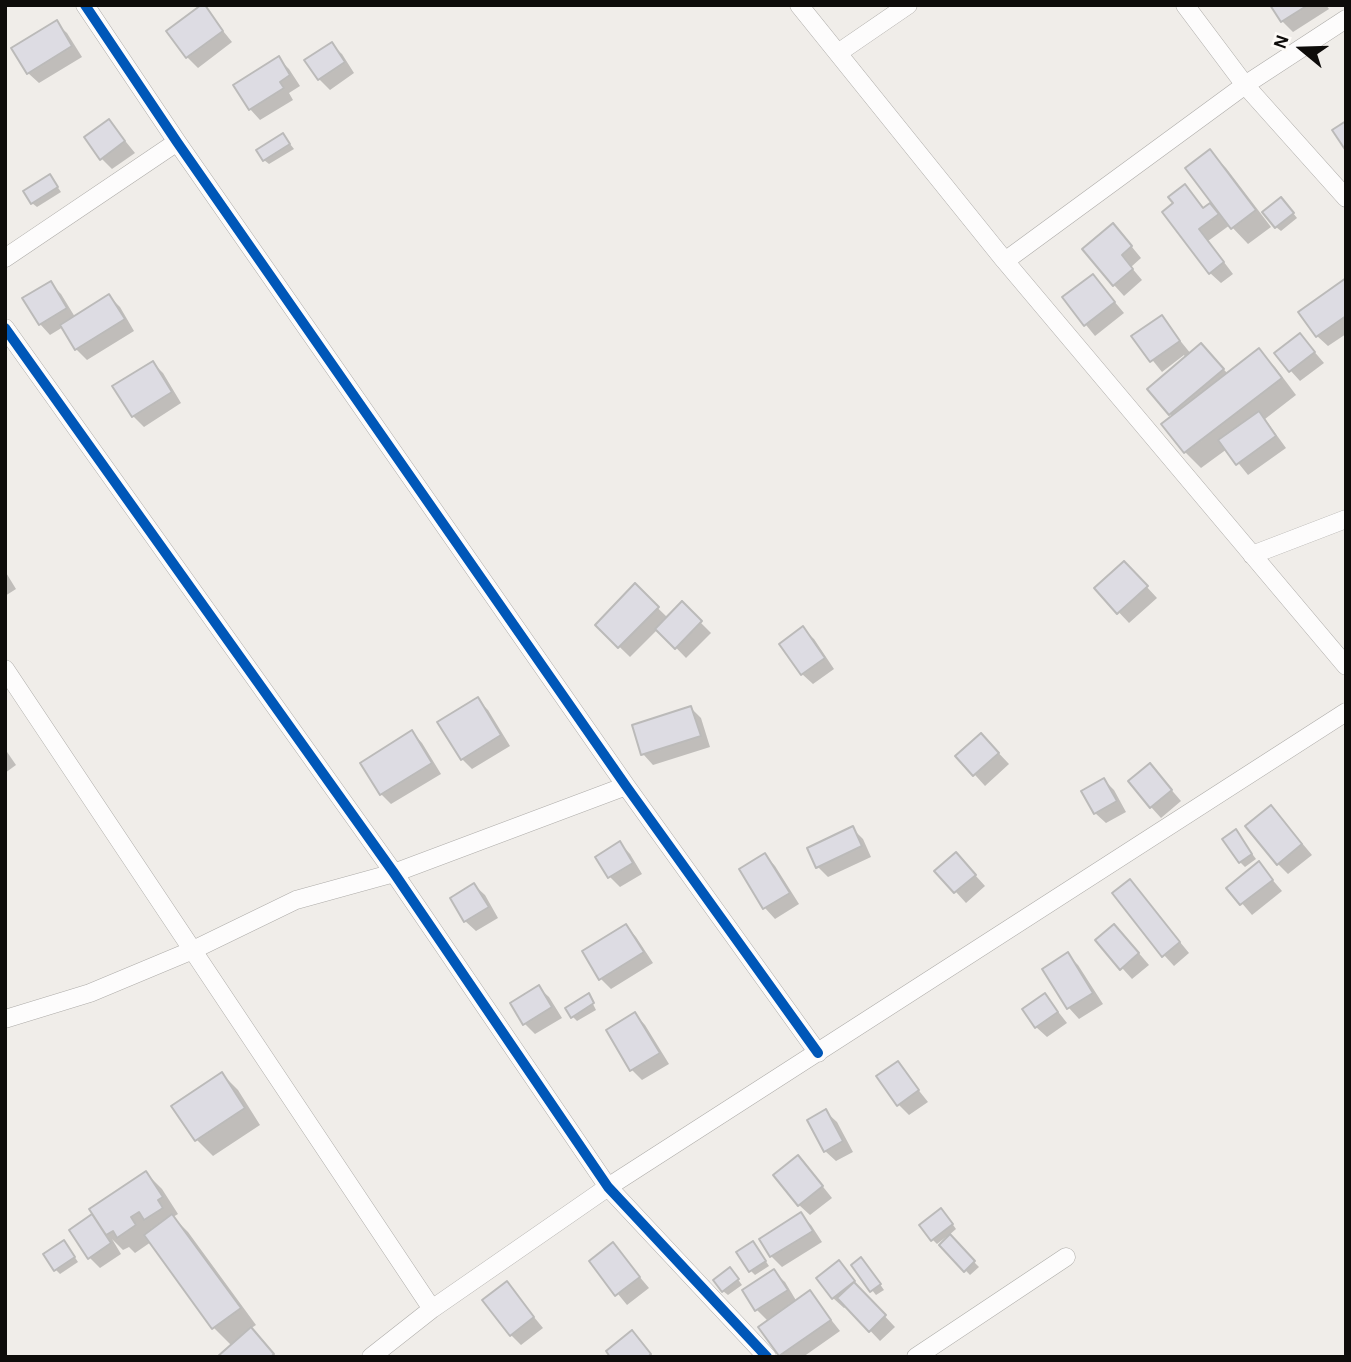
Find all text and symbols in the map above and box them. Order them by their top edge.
north arrow [1267,14,1337,84]
text: N [1271,33,1293,51]

